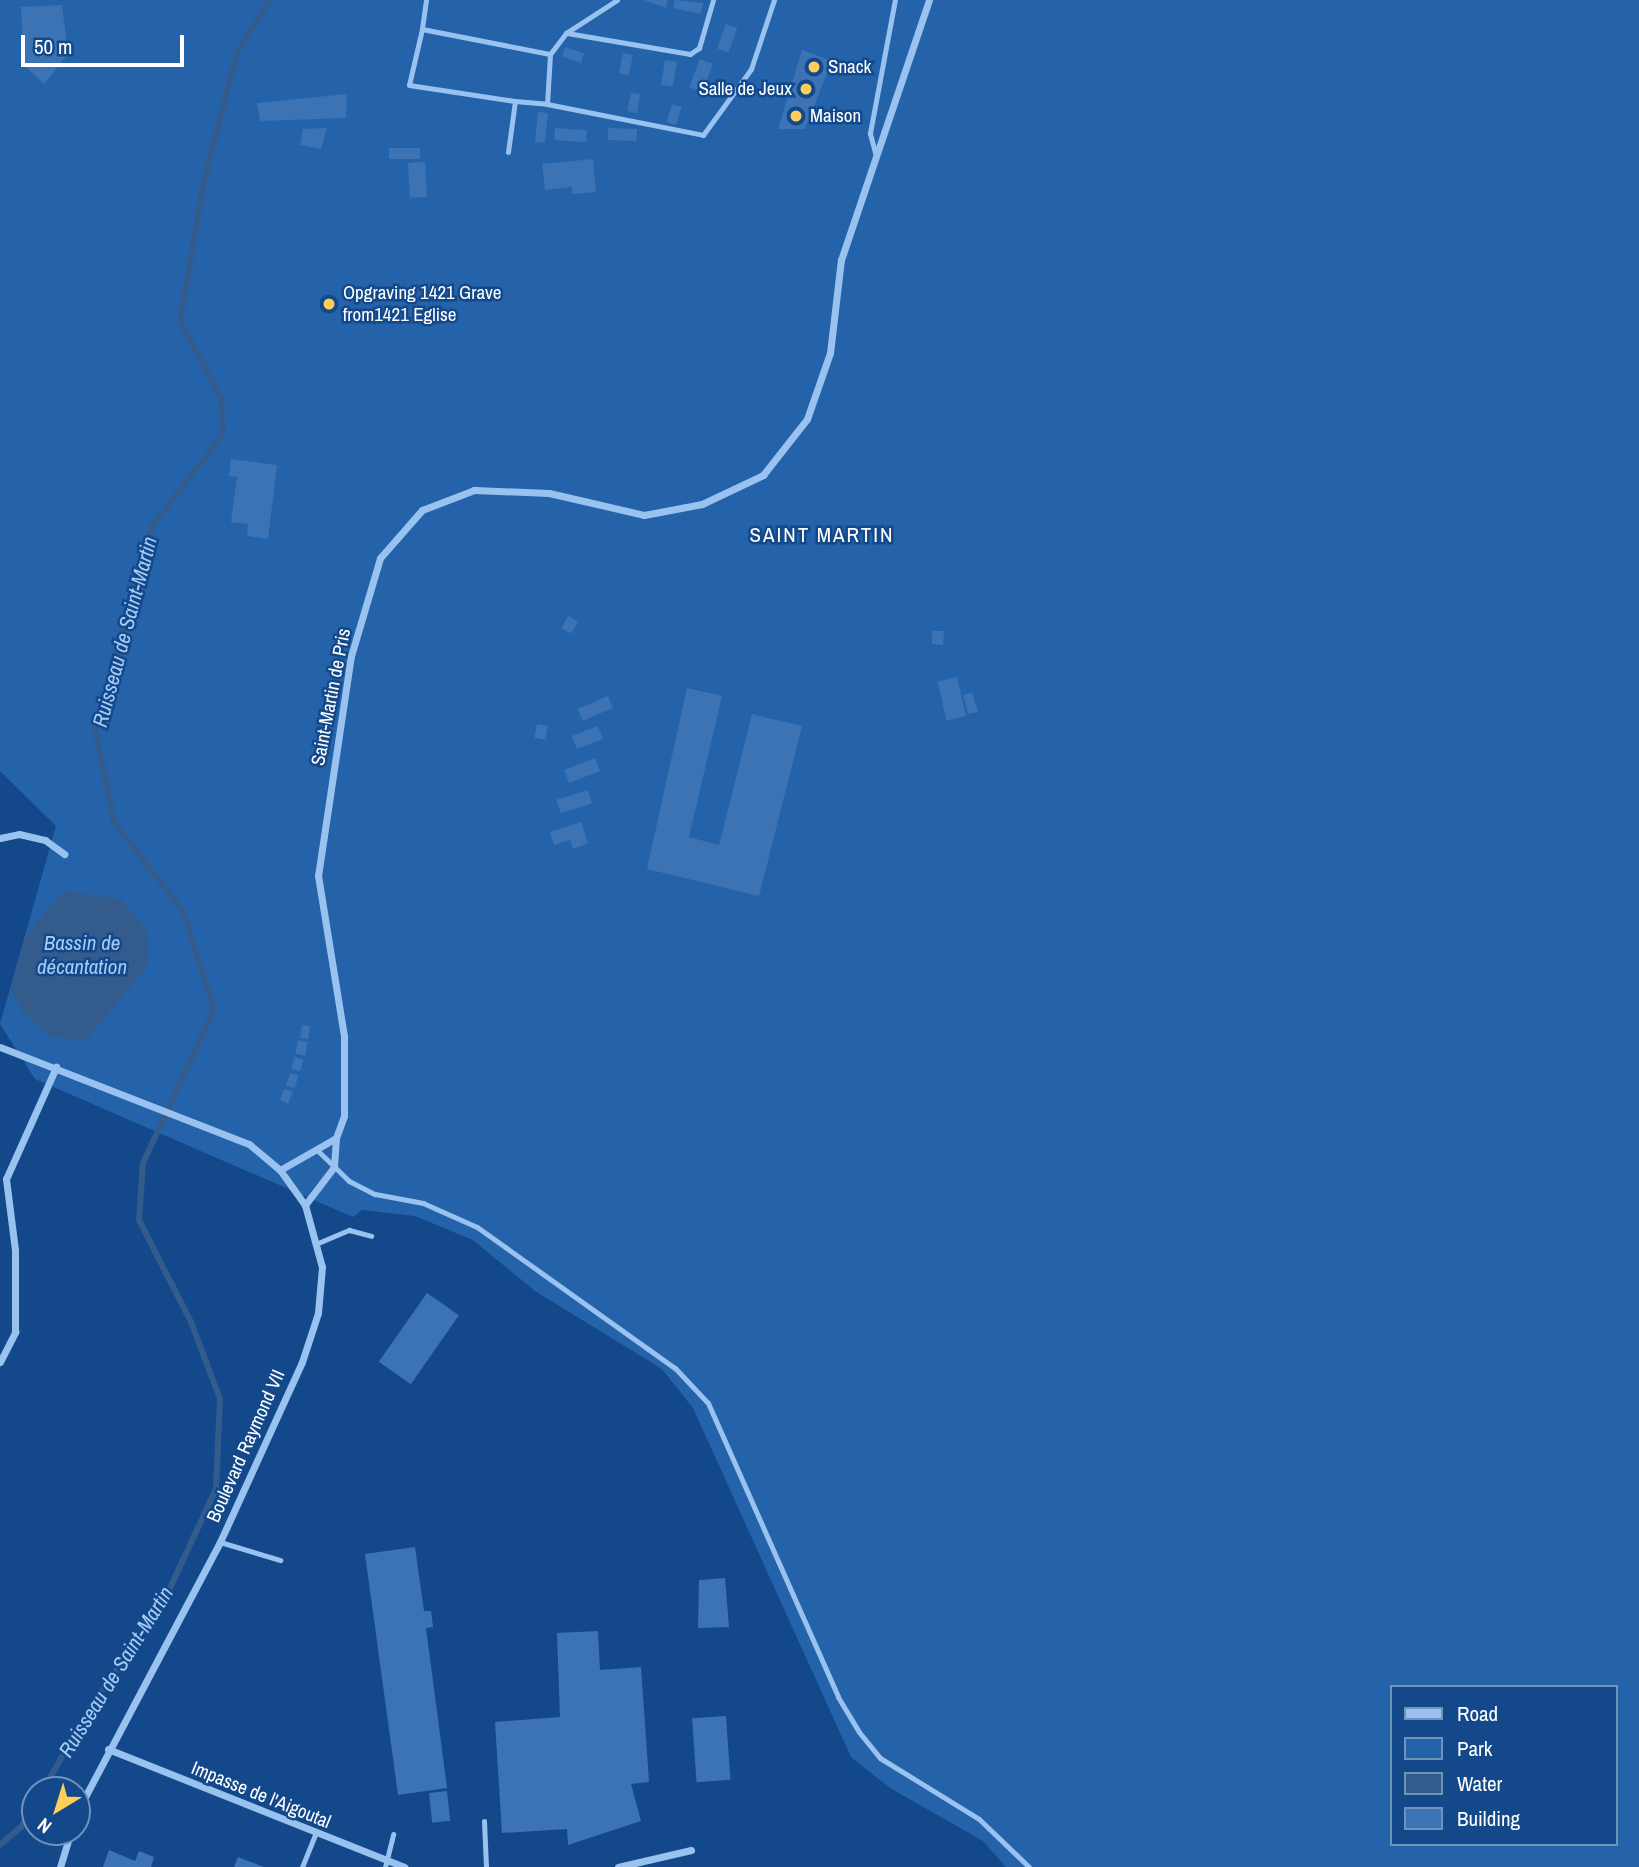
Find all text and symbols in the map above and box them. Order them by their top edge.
scale bar [24,21,187,65]
text: 50 m [34,32,72,61]
place label: Snack [828,56,871,78]
marker: Snack [806,59,822,75]
place label: Salle de Jeux [698,78,792,100]
marker: Salle de Jeux [798,81,814,97]
place label: Maison [810,105,861,127]
marker: Maison [788,108,804,124]
place label: Opgraving 1421 Grave from1421 Eglise [343,282,501,326]
marker: Opgraving 1421 Grave from1421 Eglise [321,296,337,312]
district label: SAINT MARTIN [751,522,893,548]
water label: Ruisseau de Saint-Martin [87,534,163,730]
street label: Saint-Martin de Pris [307,626,355,768]
water label: Bassin de décantation [37,930,127,980]
street label: Boulevard Raymond VII [202,1366,290,1526]
water label: Ruisseau de Saint-Martin [53,1582,179,1762]
legend [1390,1685,1618,1846]
text: Road [1457,1699,1498,1728]
text: Park [1457,1734,1492,1763]
street label: Impasse de l'Aigoutal [188,1757,334,1833]
text: Water [1457,1769,1502,1798]
north arrow [21,1776,91,1846]
text: Building [1457,1804,1520,1833]
text: N [32,1812,57,1840]

